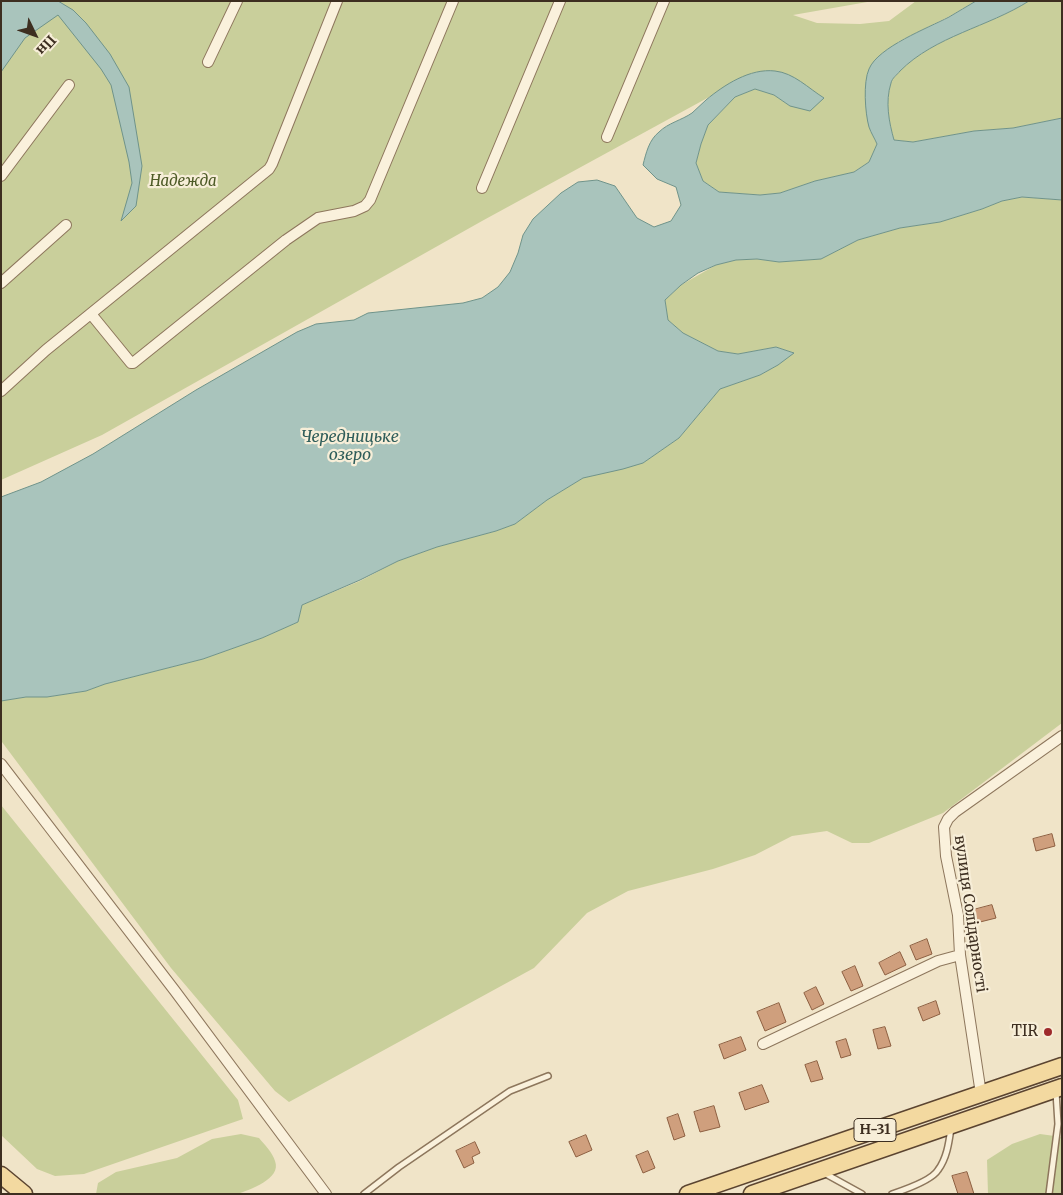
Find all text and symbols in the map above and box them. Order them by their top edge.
north arrow [10,10,60,60]
text: Пн [32,31,60,59]
park label: Надежда [149,173,217,191]
water label: Чередницьке озеро [301,427,399,465]
street label: вулиця Солідарності [950,834,990,994]
place label: TIR [1012,1023,1038,1041]
marker: TIR [1042,1026,1054,1038]
road number: Н-31 [854,1118,896,1142]

